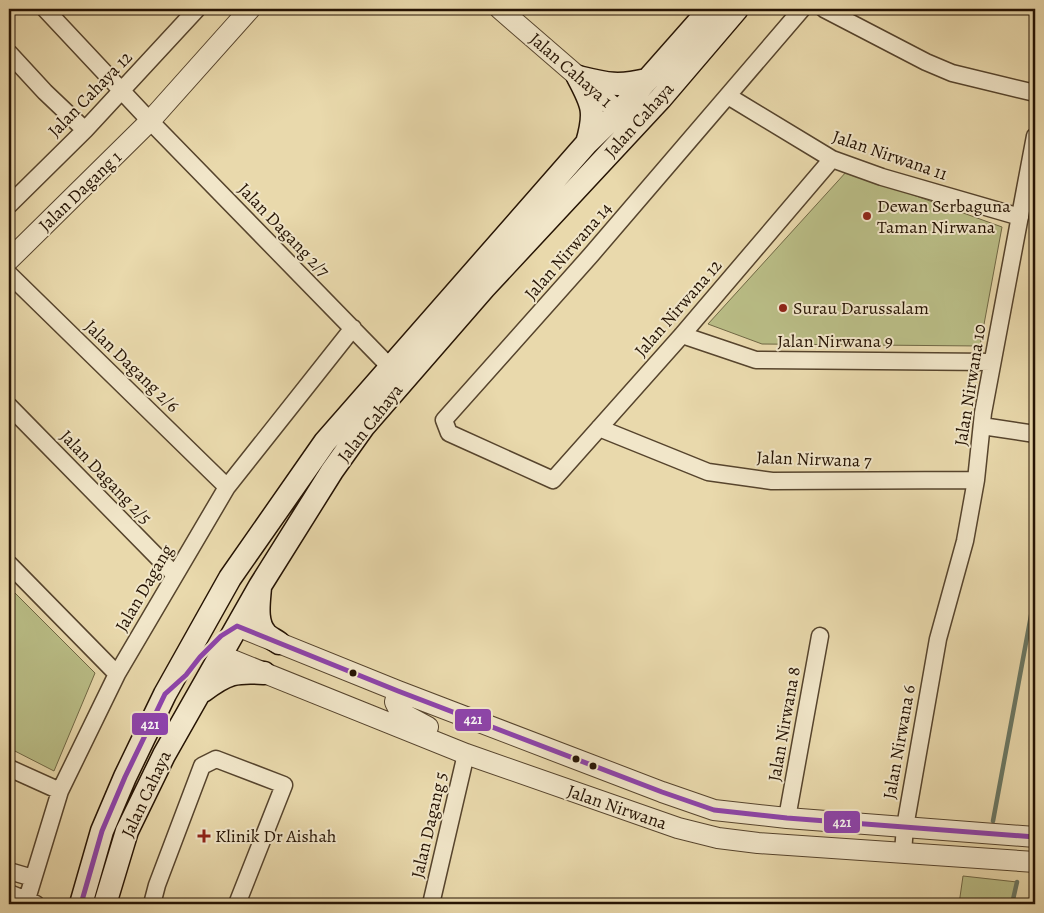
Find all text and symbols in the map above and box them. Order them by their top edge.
street label: Jalan Cahaya 1 [524,27,618,113]
street label: Jalan Cahaya 12 [43,45,138,142]
street label: Jalan Cahaya [599,77,680,163]
street label: Jalan Nirwana 11 [829,124,951,186]
street label: Jalan Dagang 1 [33,145,127,237]
street label: Jalan Dagang 2/7 [233,178,336,283]
place label: Dewan Serbaguna Taman Nirwana [877,194,1011,239]
street label: Jalan Nirwana 14 [519,197,617,305]
marker: Dewan Serbaguna Taman Nirwana [861,210,873,222]
street label: Jalan Nirwana 12 [629,254,727,362]
place label: Surau Darussalam [793,296,929,320]
marker: Surau Darussalam [777,302,789,314]
street label: Jalan Dagang 2/6 [79,315,185,417]
street label: Jalan Nirwana 10 [949,322,991,448]
street label: Jalan Nirwana 9 [777,329,893,353]
street label: Jalan Cahaya [332,378,409,467]
street label: Jalan Dagang 2/5 [55,424,157,530]
street label: Jalan Nirwana 7 [756,445,872,473]
street label: Jalan Dagang [109,540,179,636]
street label: Jalan Nirwana 8 [762,665,806,783]
unlabelled marker [348,668,358,678]
street label: Jalan Nirwana 6 [877,683,921,801]
line badge: 421 [454,708,492,732]
text: 421 [464,710,482,729]
line badge: 421 [131,712,169,736]
text: 421 [141,715,159,734]
street label: Jalan Cahaya [115,746,177,841]
unlabelled marker [571,754,581,764]
unlabelled marker [588,761,598,771]
street label: Jalan Dagang 5 [405,770,453,880]
street label: Jalan Nirwana [564,779,671,835]
line badge: 421 [823,810,861,834]
text: 421 [833,813,851,832]
place label: Klinik Dr Aishah [215,824,337,848]
marker: Klinik Dr Aishah [197,829,211,843]

